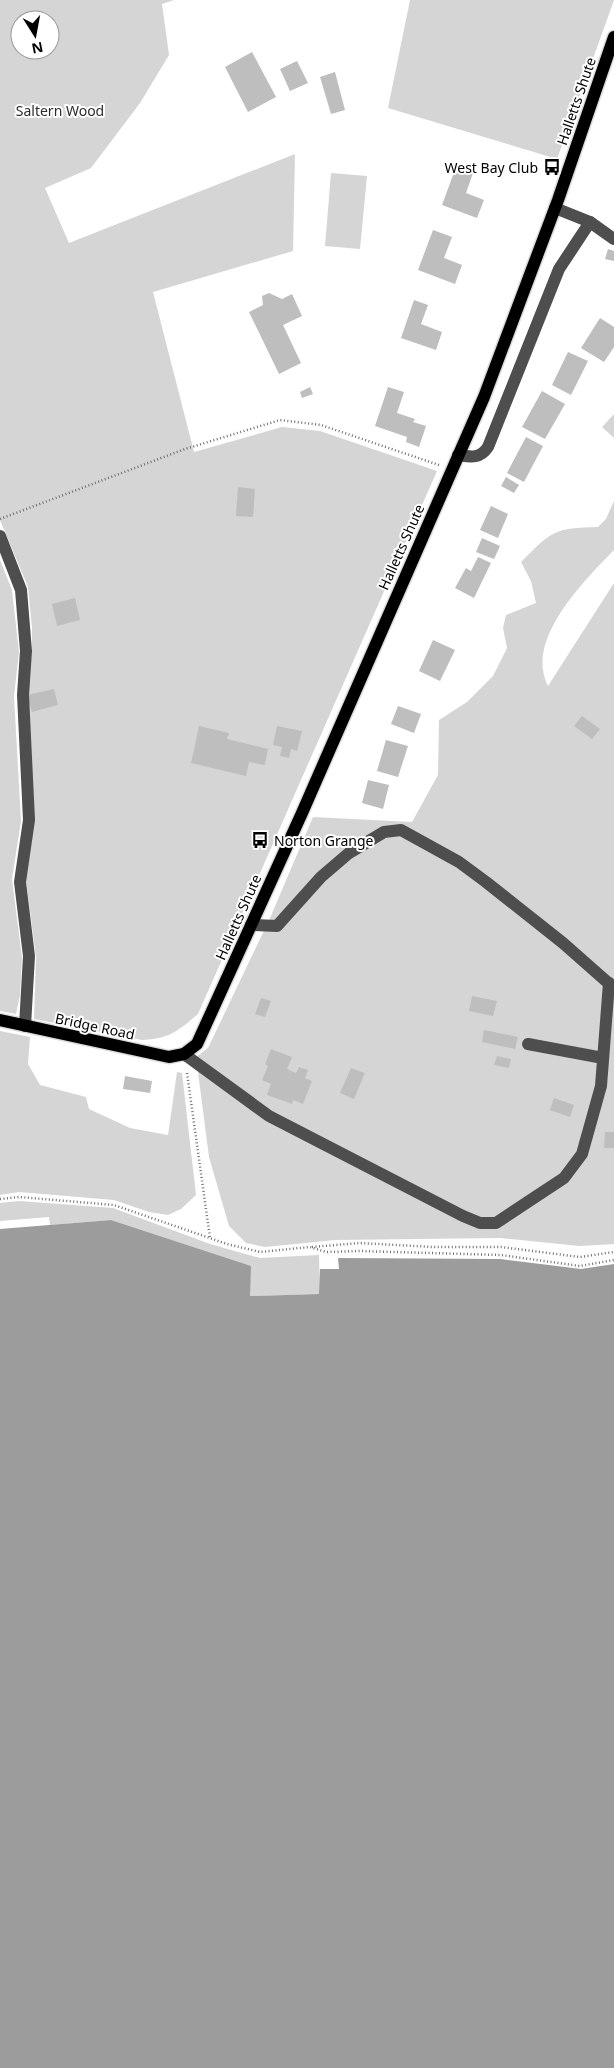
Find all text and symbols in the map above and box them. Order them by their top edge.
north arrow [10,10,60,60]
text: N [30,38,45,59]
street label: Halletts Shute [552,54,600,147]
park label: Saltern Wood [16,101,104,120]
bus stop icon: West Bay Club [542,157,562,177]
place label: West Bay Club [445,158,538,177]
street label: Halletts Shute [374,501,428,593]
bus stop icon: Norton Grange [250,830,270,850]
place label: Norton Grange [274,831,374,850]
street label: Halletts Shute [211,871,265,963]
street label: Bridge Road [53,1008,137,1044]

